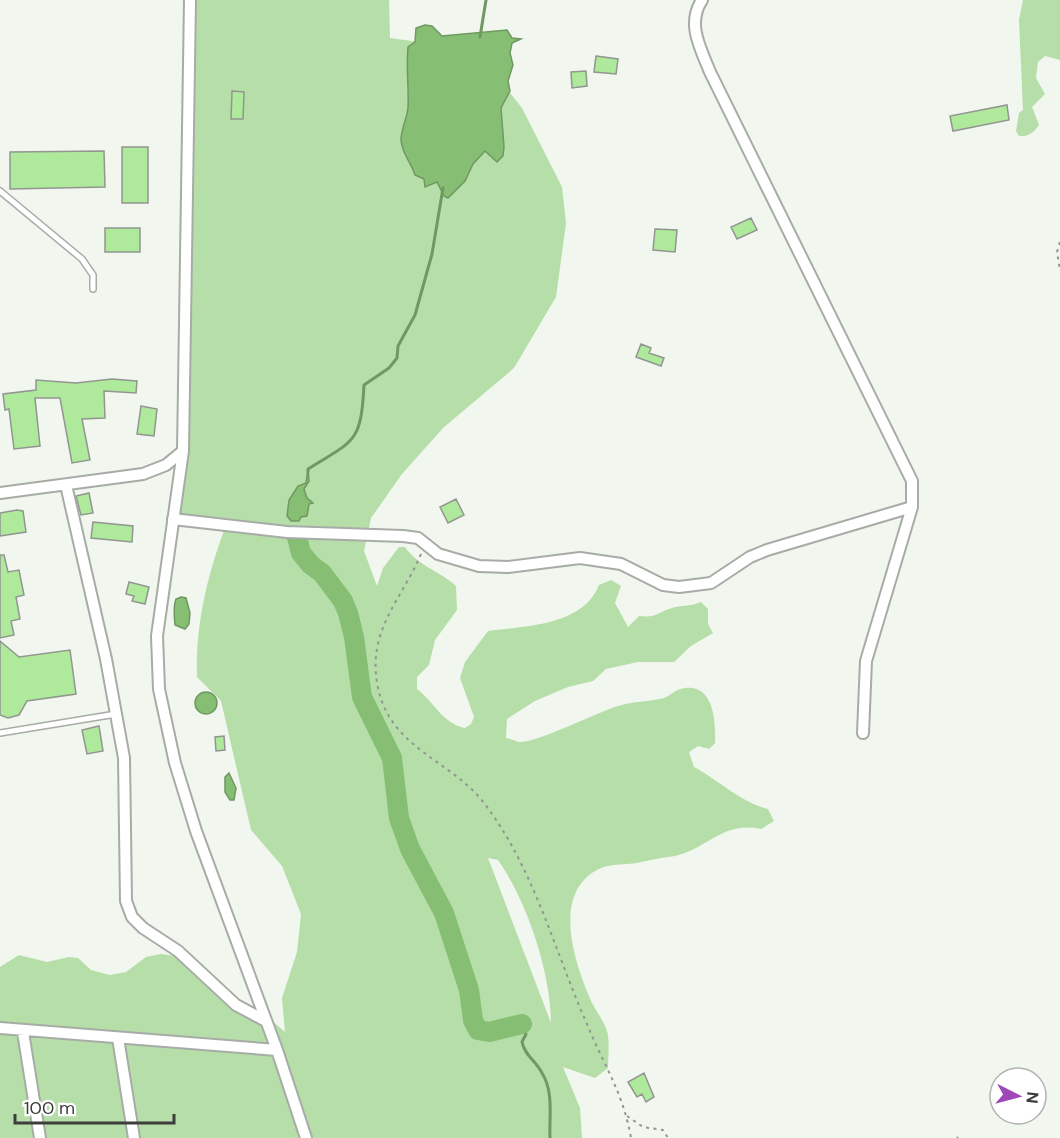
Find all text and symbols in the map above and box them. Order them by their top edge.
north arrow [988,1066,1048,1126]
scale bar [15,1087,174,1125]
text: N [1021,1091,1043,1104]
text: 100 m [24,1096,75,1120]

